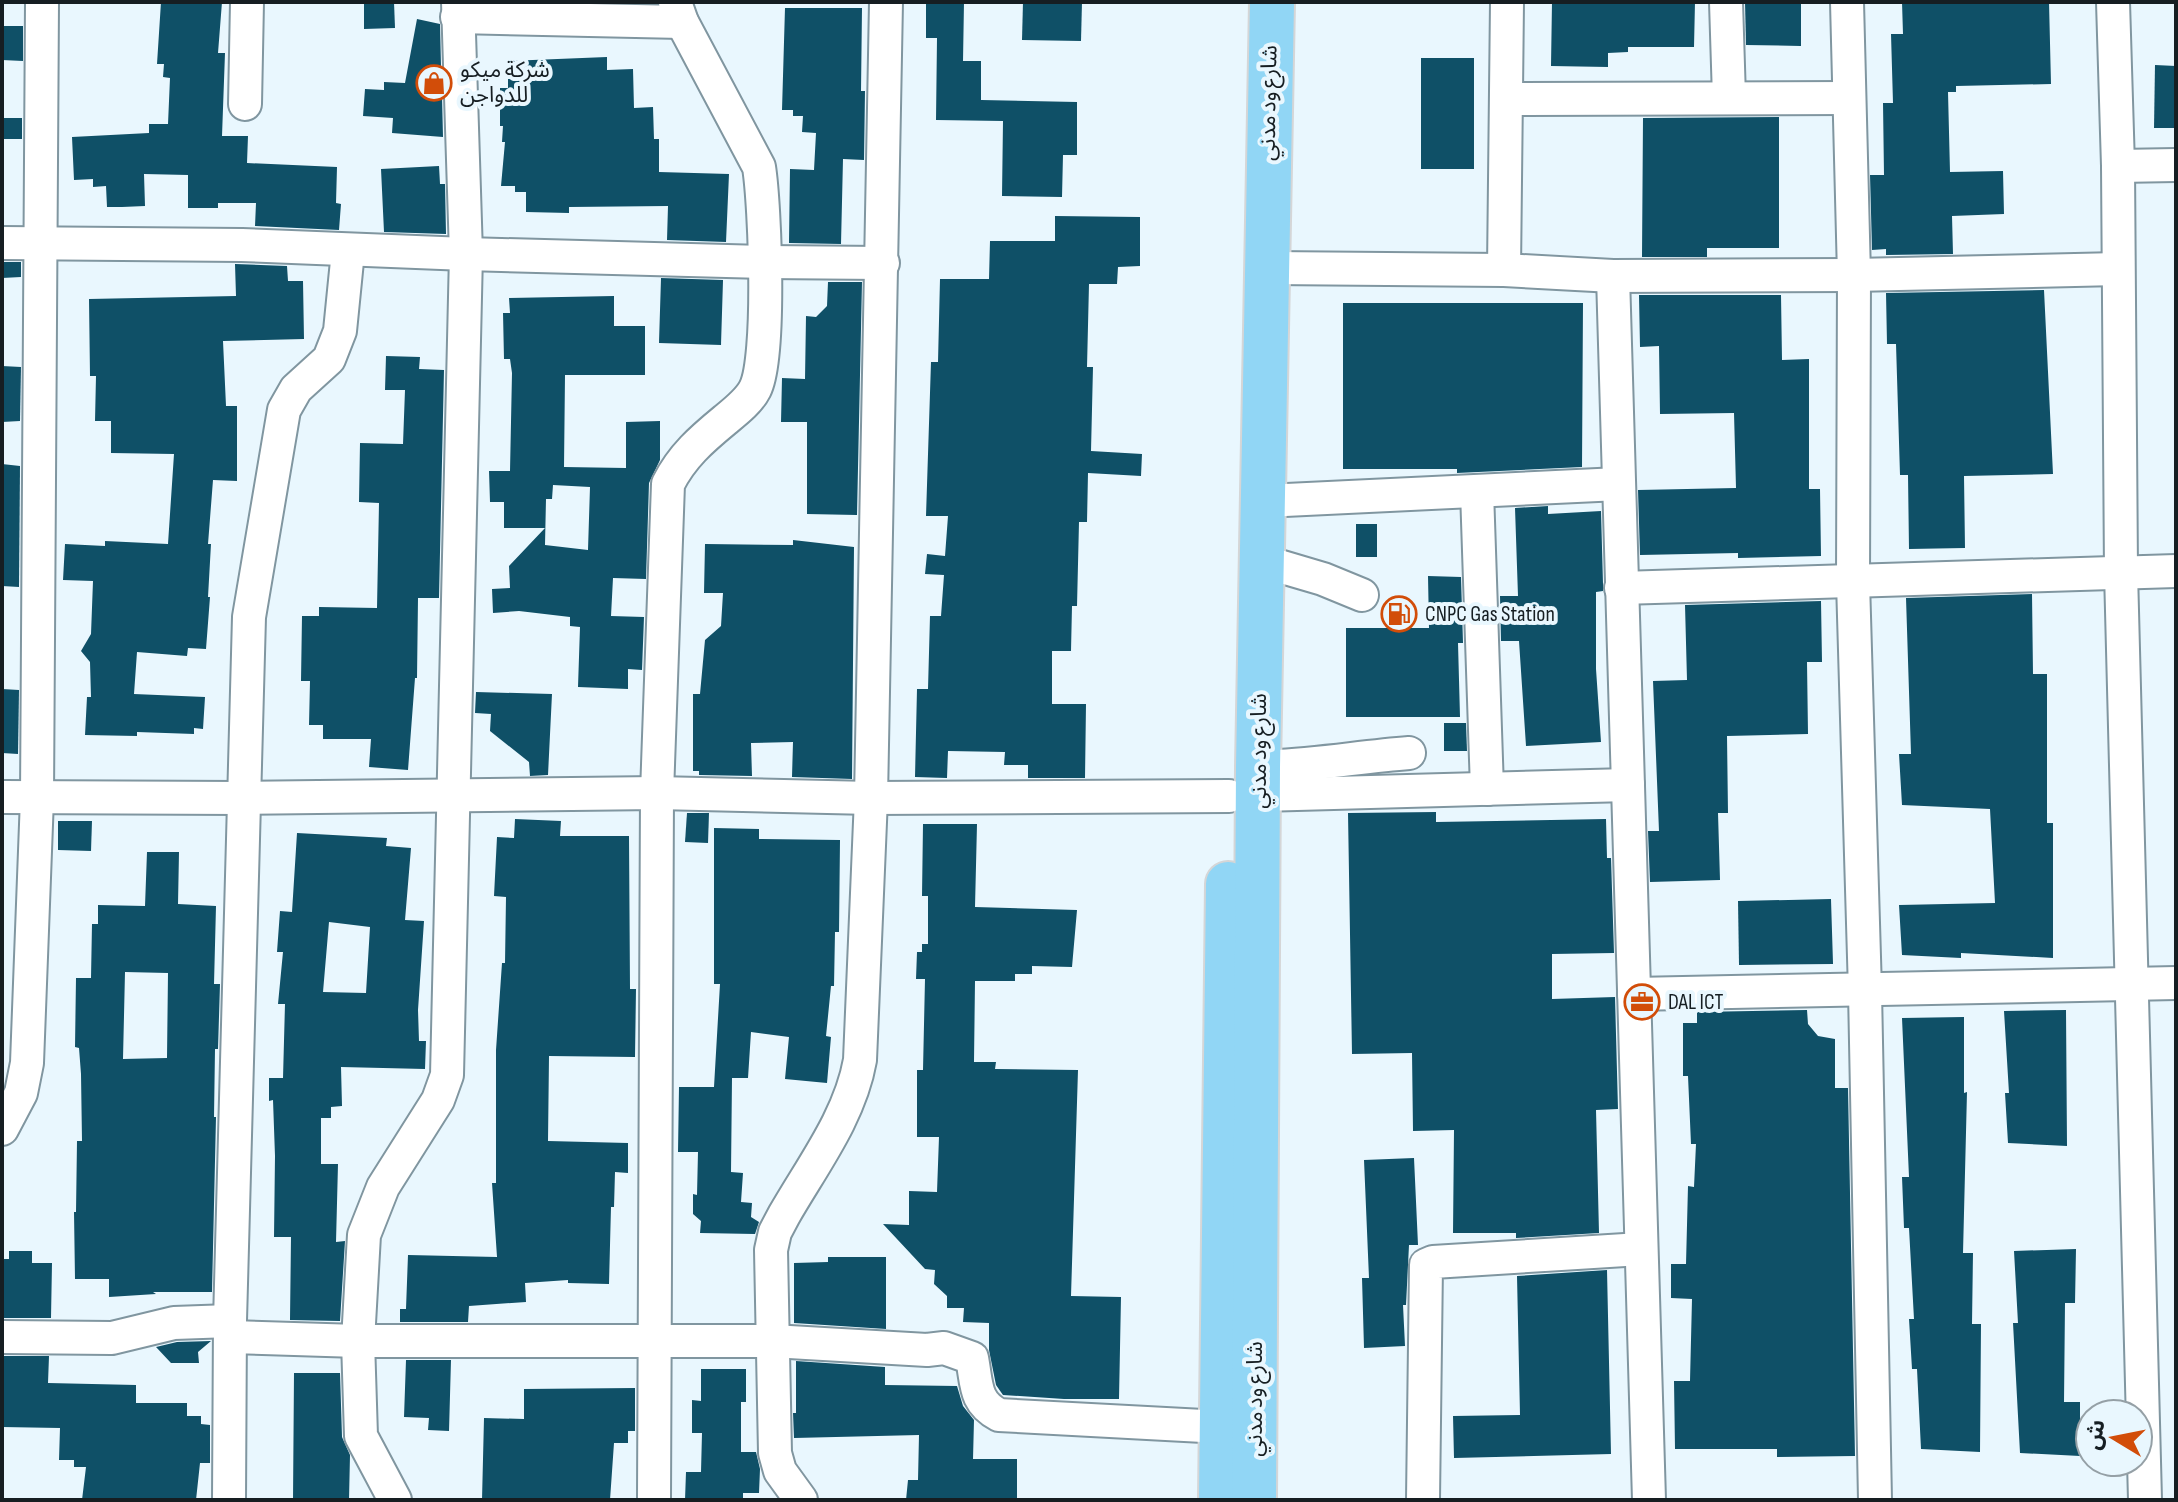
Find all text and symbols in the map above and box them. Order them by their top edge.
street label: شارع ود مدني [1254,45,1286,161]
place label: شركة ميكو للدواجن [460,57,550,109]
shop icon: شركة ميكو للدواجن [415,64,453,102]
fuel station icon: CNPC Gas Station [1380,595,1418,633]
place label: CNPC Gas Station [1425,601,1555,628]
street label: شارع ود مدني [1246,693,1275,809]
office icon: DAL ICT [1623,983,1661,1021]
place label: DAL ICT [1668,989,1724,1016]
street label: شارع ود مدني [1242,1341,1271,1457]
north arrow [2074,1398,2154,1478]
text: ش [2080,1418,2112,1452]

